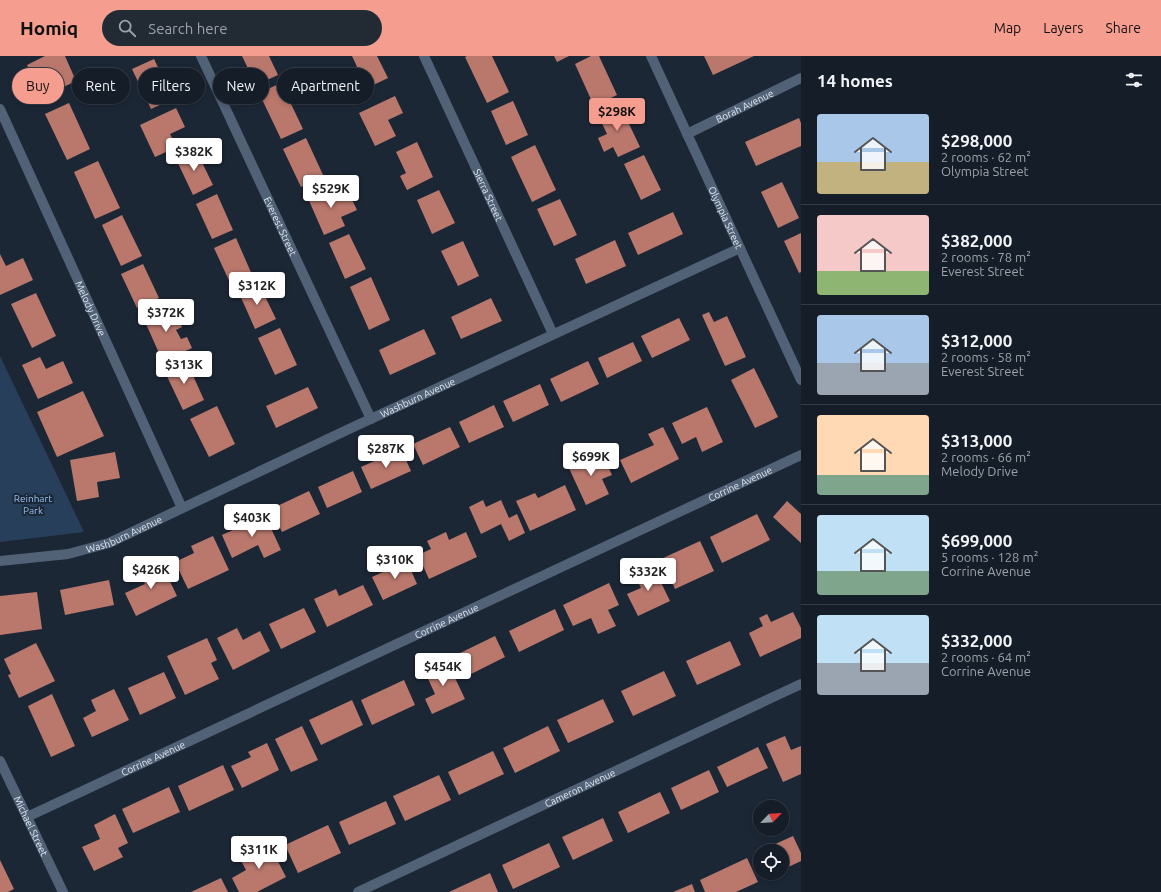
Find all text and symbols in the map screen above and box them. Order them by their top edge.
search box [102,10,382,46]
text: Homiq [20,17,78,39]
icon: search [116,17,138,39]
text: Search here [148,20,228,37]
text: Map [994,20,1021,36]
text: Layers [1043,20,1083,36]
text: Share [1105,20,1141,36]
chip: Buy [12,68,64,104]
chip: Rent [72,68,130,104]
chip: Filters [138,68,205,104]
chip: New [213,68,269,104]
chip: Apartment [277,68,374,104]
icon: filters [1123,69,1145,91]
text: 14 homes [817,71,893,90]
street label: Borah Avenue [714,87,775,125]
pin: $298K [589,98,645,132]
text: $298K [598,104,636,118]
icon: home [849,130,897,178]
text: $298,000 [941,131,1012,150]
pin: $382K [166,138,222,172]
text: $382K [175,144,213,158]
text: 2 rooms · 62 m² [941,150,1031,164]
text: Olympia Street [941,164,1029,178]
street label: Sierra Street [471,167,505,223]
pin: $529K [303,175,359,209]
text: $529K [312,181,350,195]
street label: Olympia Street [706,185,745,251]
street label: Everest Street [262,195,299,258]
icon: home [849,231,897,279]
text: $382,000 [941,231,1012,250]
text: 2 rooms · 78 m² [941,250,1031,264]
text: Everest Street [941,264,1024,278]
pin: $312K [229,272,285,306]
text: $312K [238,278,276,292]
street label: Melody Drive [73,279,108,338]
pin: $372K [138,299,194,333]
text: $372K [147,305,185,319]
icon: home [849,331,897,379]
text: $312,000 [941,331,1012,350]
text: 2 rooms · 58 m² [941,350,1031,364]
pin: $313K [156,351,212,385]
text: $313K [165,357,203,371]
text: Everest Street [941,364,1024,378]
street label: Washburn Avenue [378,376,457,420]
icon: home [849,431,897,479]
text: $313,000 [941,431,1012,450]
pin: $287K [358,435,414,469]
text: $287K [367,441,405,455]
pin: $699K [563,443,619,477]
text: $699K [572,449,610,463]
text: 2 rooms · 66 m² [941,450,1031,464]
street label: Corrine Avenue [706,464,774,504]
text: Melody Drive [941,464,1018,478]
park label: Reinhart Park [14,493,52,516]
pin: $403K [224,504,280,538]
text: $403K [233,510,271,524]
street label: Washburn Avenue [85,514,164,555]
icon: home [849,531,897,579]
text: $699,000 [941,531,1012,550]
pin: $310K [367,546,423,580]
text: 5 rooms · 128 m² [941,550,1038,564]
text: $310K [376,552,414,566]
pin: $426K [123,556,179,590]
pin: $332K [620,558,676,592]
text: $426K [132,562,170,576]
text: $332K [629,564,667,578]
text: Corrine Avenue [941,564,1031,578]
street label: Corrine Avenue [413,602,480,641]
icon: home [849,631,897,679]
text: $332,000 [941,631,1012,650]
text: 2 rooms · 64 m² [941,650,1031,664]
pin: $454K [415,653,471,687]
text: $454K [424,659,462,673]
text: Corrine Avenue [941,664,1031,678]
street label: Corrine Avenue [119,739,187,778]
street label: Cameron Avenue [543,767,617,810]
street label: Michael Street [12,794,50,858]
north arrow [753,800,789,836]
map controls [753,800,789,880]
pin: $311K [231,836,287,870]
text: $311K [240,842,278,856]
button: locate [753,844,789,880]

